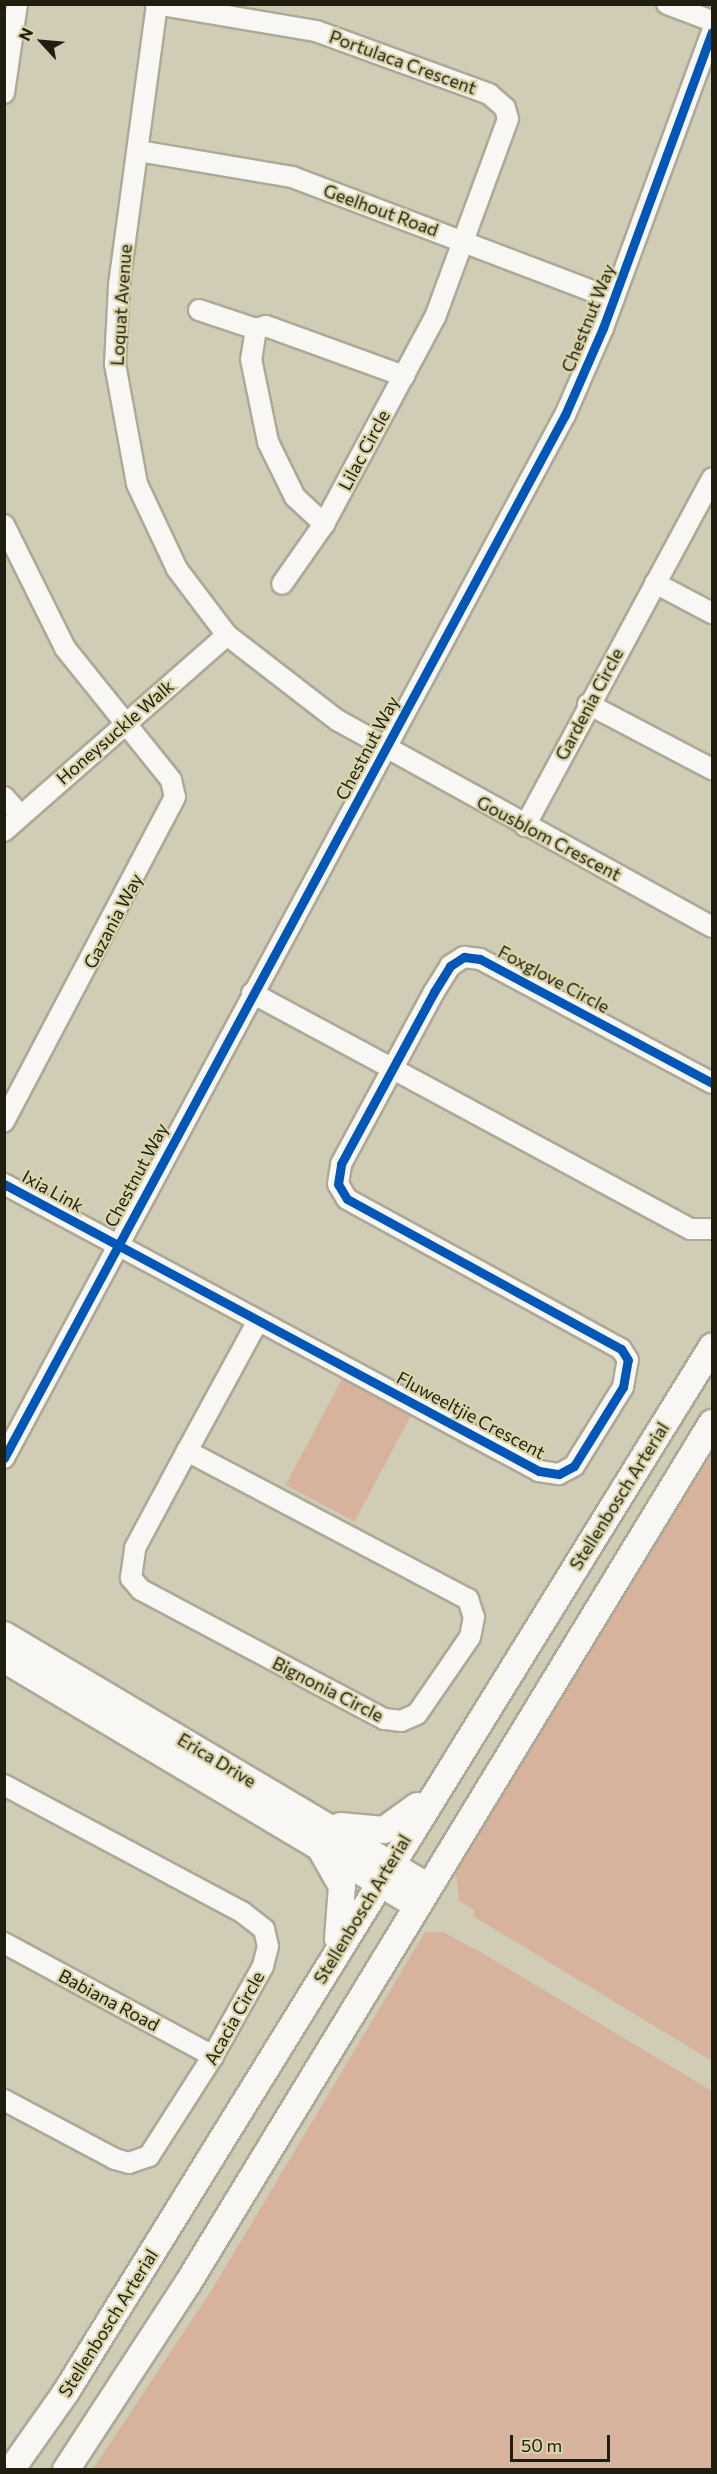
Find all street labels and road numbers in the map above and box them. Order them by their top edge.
street label: Portulaca Crescent [326,25,480,99]
street label: Geelhout Road [321,179,441,241]
street label: Loquat Avenue [106,243,136,367]
street label: Chestnut Way [556,261,620,375]
street label: Lilac Circle [334,406,394,494]
street label: Gardenia Circle [550,644,628,764]
street label: Honeysuckle Walk [52,675,178,789]
street label: Chestnut Way [331,692,403,804]
street label: Gousblom Crescent [473,791,625,885]
street label: Gazania Way [79,870,147,972]
street label: Foxglove Circle [495,941,613,1017]
street label: Chestnut Way [100,1119,172,1231]
street label: Ixia Link [18,1165,88,1217]
street label: Fluweeltjie Crescent [393,1367,549,1463]
street label: Stellenbosch Arterial [565,1418,673,1574]
street label: Bignonia Circle [269,1652,387,1726]
street label: Erica Drive [174,1728,260,1792]
street label: Stellenbosch Arterial [309,1830,415,1988]
street label: Babiana Road [55,1964,163,2036]
street label: Acacia Circle [199,1967,269,2069]
street label: Stellenbosch Arterial [54,2245,162,2401]

